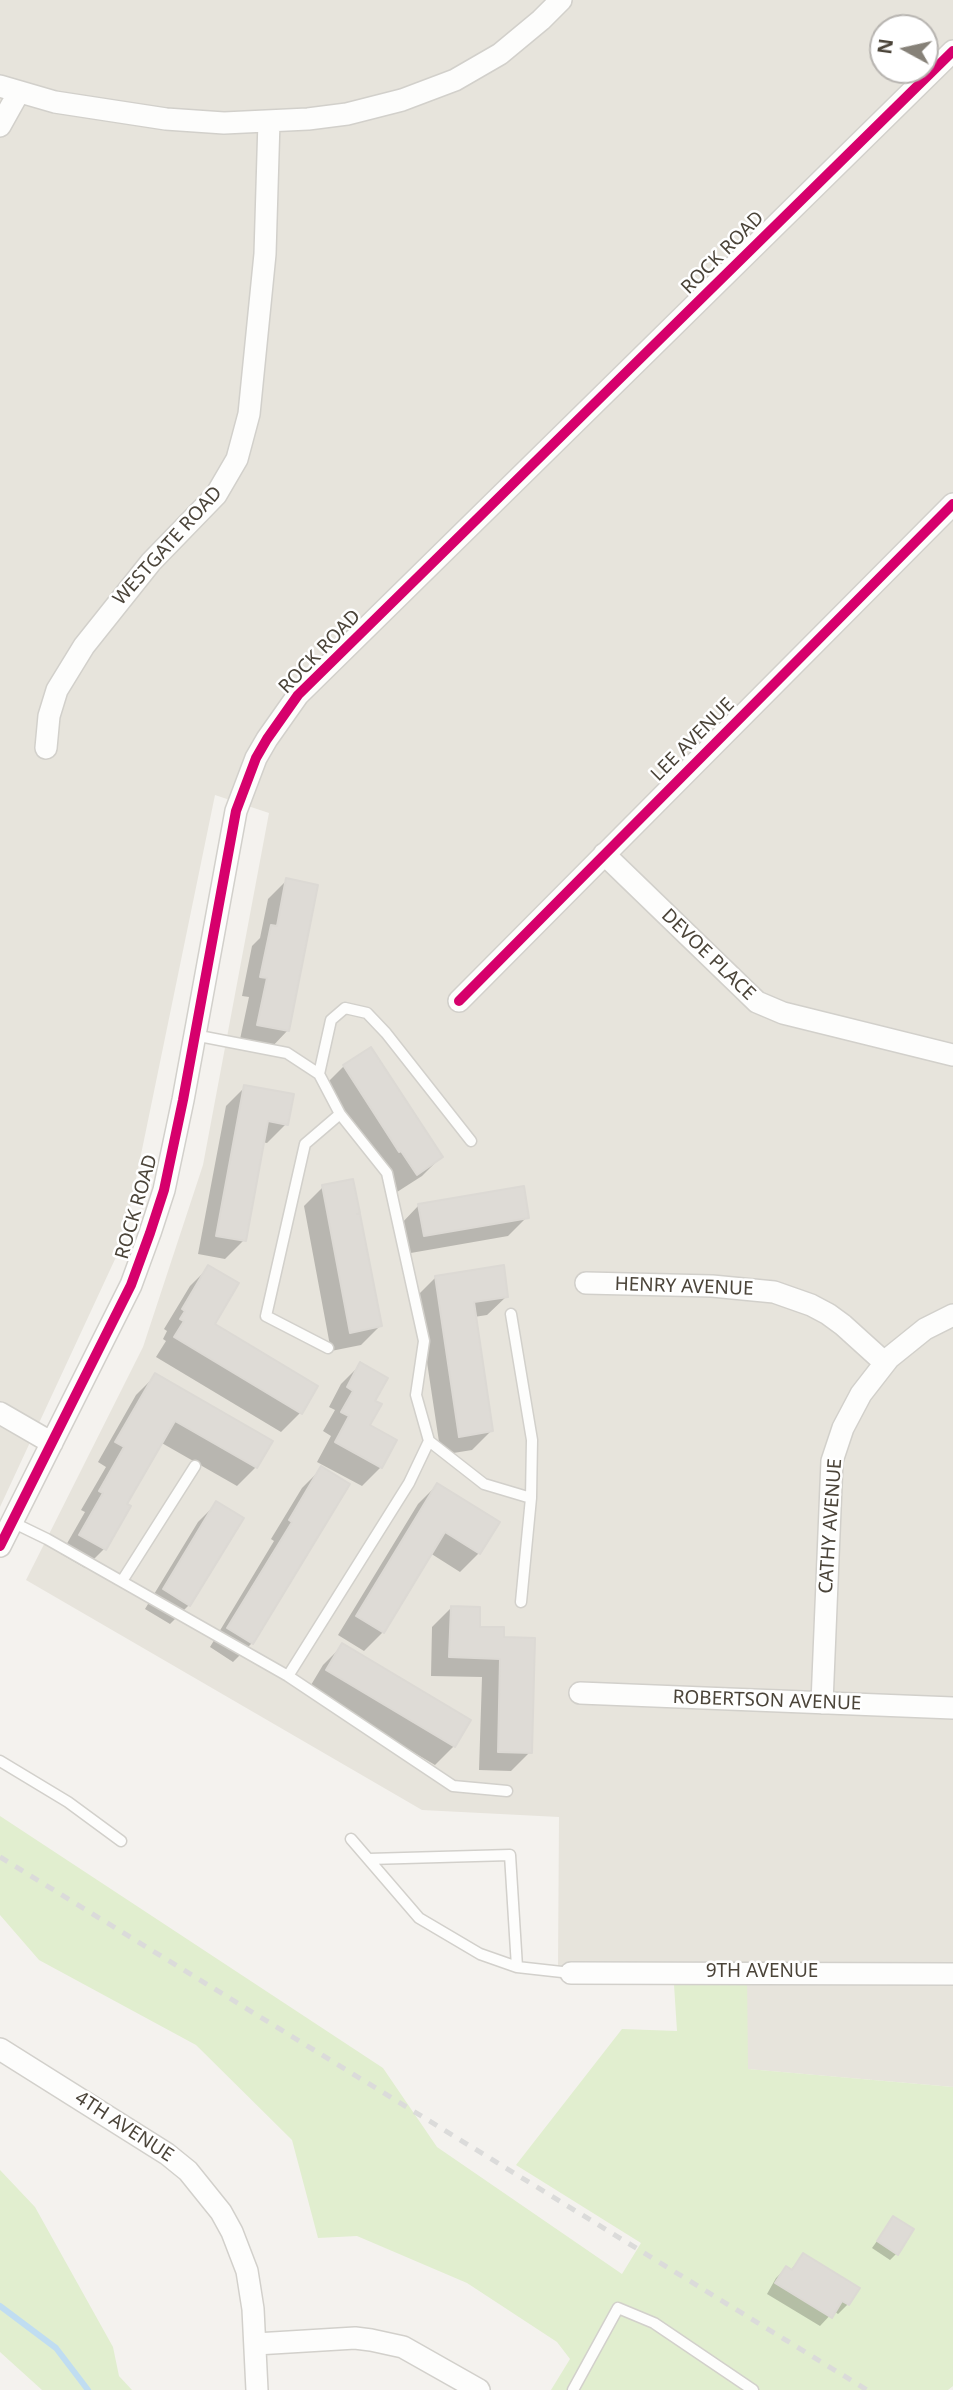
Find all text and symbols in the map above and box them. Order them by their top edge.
north arrow [869,14,939,84]
text: N [871,37,899,56]
street label: ROCK ROAD [677,207,769,299]
street label: WESTGATE ROAD [109,482,227,610]
street label: ROCK ROAD [274,605,366,699]
street label: LEE AVENUE [647,694,739,786]
street label: DEVOE PLACE [656,905,760,1005]
street label: ROCK ROAD [111,1152,163,1262]
street label: HENRY AVENUE [614,1273,754,1301]
street label: CATHY AVENUE [815,1458,847,1594]
street label: ROBERTSON AVENUE [672,1686,862,1716]
street label: 9TH AVENUE [706,1961,818,1983]
street label: 4TH AVENUE [71,2087,177,2167]

